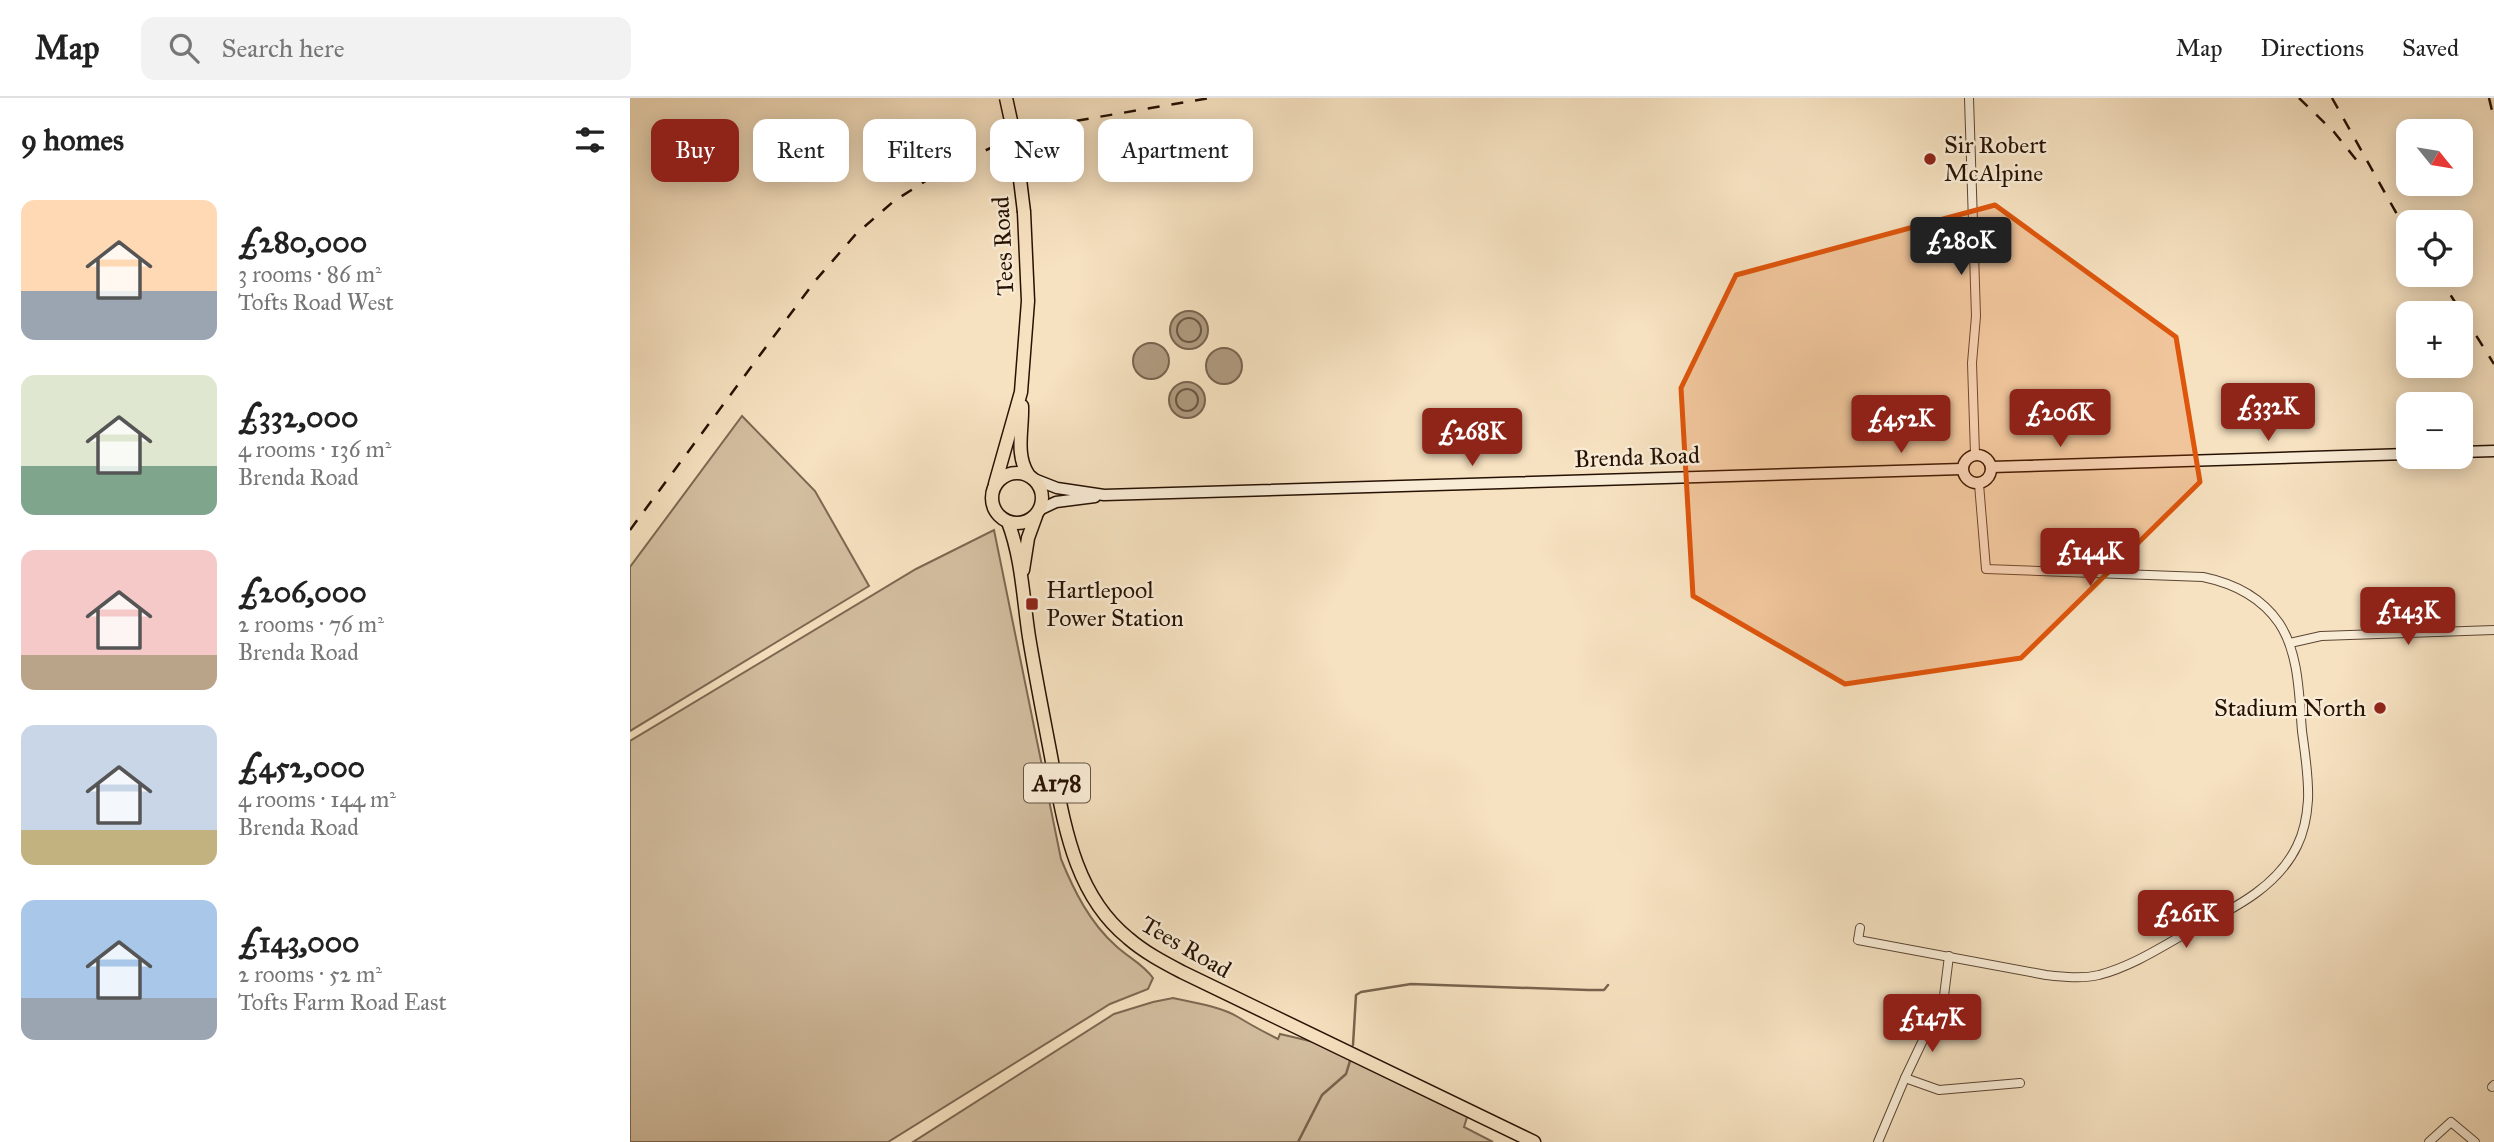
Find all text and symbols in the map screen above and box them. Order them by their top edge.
search box [141,17,631,80]
text: Map [35,28,99,68]
icon: search [165,29,203,67]
text: Search here [221,32,345,64]
text: Map [2176,33,2223,63]
text: Directions [2261,33,2364,63]
text: Saved [2402,33,2459,63]
chip: Buy [651,119,739,182]
chip: Rent [753,119,849,182]
chip: Filters [863,119,976,182]
chip: New [990,119,1084,182]
chip: Apartment [1098,119,1253,182]
north arrow [2396,119,2473,196]
map controls [2396,119,2473,469]
icon: filters [571,121,609,159]
text: 9 homes [21,122,124,158]
place label: Sir Robert McAlpine [1944,130,2047,188]
marker: Sir Robert McAlpine [1922,151,1938,167]
street label: Tees Road [985,196,1021,296]
button: locate [2396,210,2473,287]
pin: £280K [1912,218,2010,277]
text: £280,000 [238,224,367,260]
text: £280K [1926,226,1996,254]
icon: home [77,228,161,312]
text: 3 rooms · 86 m² [238,260,382,288]
text: Tofts Road West [238,288,394,316]
button: + [2396,301,2473,378]
pin: £332K [2219,384,2317,443]
pin: £206K [2011,390,2109,449]
text: £332K [2237,392,2299,420]
button: − [2396,392,2473,469]
pin: £452K [1852,396,1950,455]
text: £206K [2026,398,2094,426]
text: £332,000 [238,399,358,435]
icon: home [77,403,161,487]
text: £452K [1867,404,1935,432]
pin: £268K [1423,408,1521,468]
text: £268K [1438,417,1506,445]
text: 4 rooms · 136 m² [238,435,391,463]
street label: Brenda Road [1573,440,1701,474]
text: Brenda Road [238,463,359,491]
pin: £144K [2041,528,2139,588]
text: £144K [2056,537,2124,565]
text: £206,000 [238,574,367,610]
place label: Hartlepool Power Station [1046,575,1184,633]
icon: home [77,578,161,662]
pin: £143K [2359,588,2457,647]
marker: Hartlepool Power Station [1024,596,1040,612]
text: £143K [2376,596,2440,624]
text: 2 rooms · 76 m² [238,610,384,638]
text: Brenda Road [238,638,359,666]
place label: Stadium North [2214,693,2366,723]
marker: Stadium North [2372,700,2388,716]
text: £452,000 [238,749,365,785]
icon: home [77,753,161,837]
road number: A178 [1024,764,1090,803]
text: 4 rooms · 144 m² [238,785,396,813]
text: Brenda Road [238,813,359,841]
pin: £261K [2137,890,2235,950]
text: £261K [2154,899,2218,927]
street label: Tees Road [1135,909,1237,985]
text: £143,000 [238,924,360,960]
icon: home [77,928,161,1012]
text: 2 rooms · 52 m² [238,960,382,988]
text: Tofts Farm Road East [238,988,447,1016]
pin: £147K [1883,995,1981,1054]
text: £147K [1899,1003,1965,1031]

